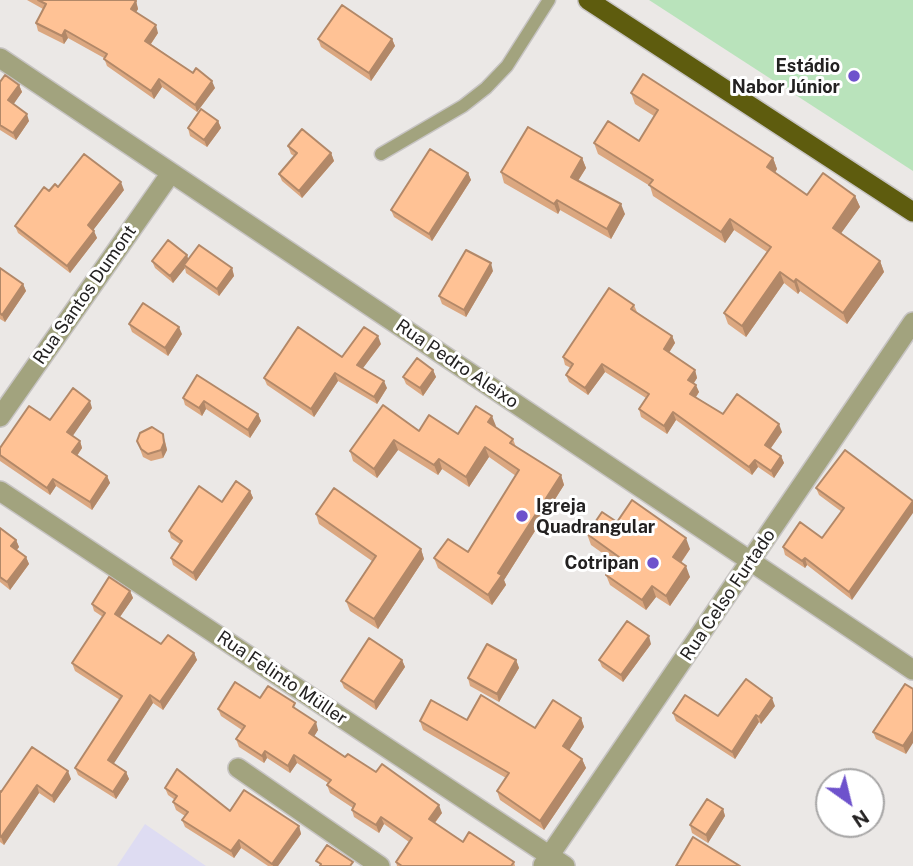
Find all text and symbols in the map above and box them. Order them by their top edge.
place label: Estádio Nabor Júnior [732,55,840,98]
marker: Estádio Nabor Júnior [846,68,862,84]
street label: Rua Santos Dumont [29,221,141,369]
street label: Rua Pedro Aleixo [392,315,522,413]
place label: Igreja Quadrangular [536,495,655,538]
marker: Igreja Quadrangular [514,508,530,524]
street label: Rua Celso Furtado [676,525,780,665]
place label: Cotripan [564,552,639,574]
marker: Cotripan [645,555,661,571]
street label: Rua Felinto Müller [213,626,351,730]
north arrow [815,768,885,838]
text: N [848,805,873,832]

